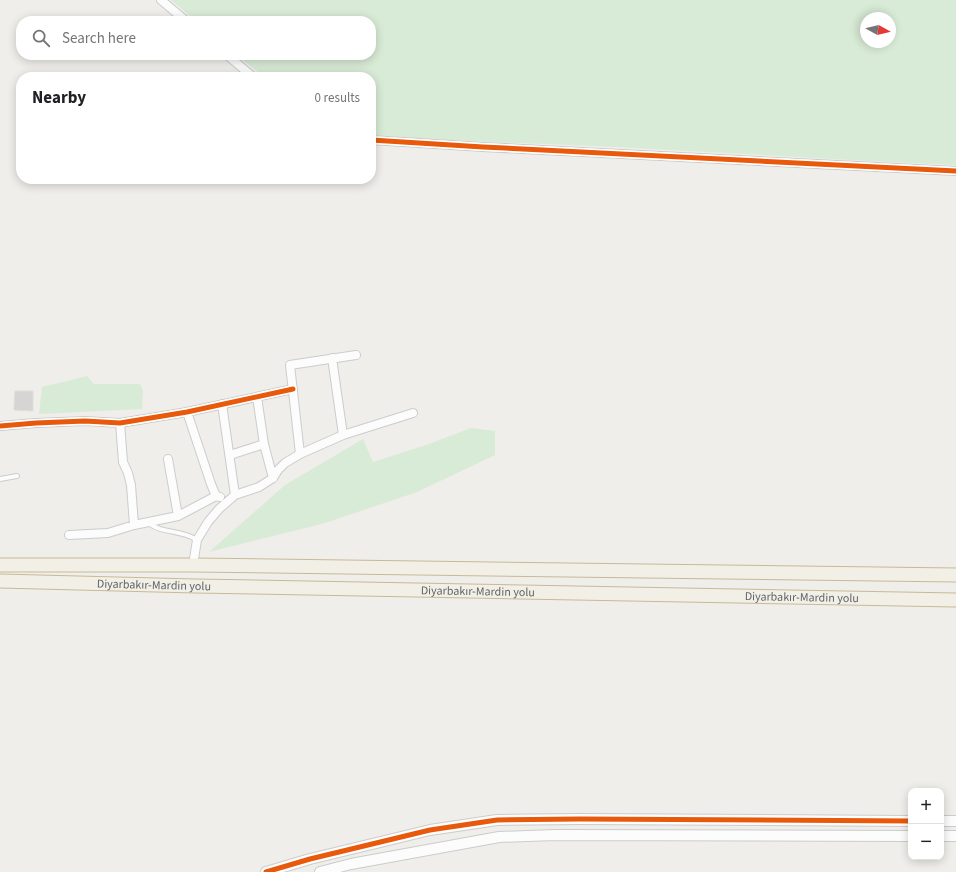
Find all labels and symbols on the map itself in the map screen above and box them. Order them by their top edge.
north arrow [860,12,896,48]
street label: Diyarbakır-Mardin yolu [97,575,211,595]
street label: Diyarbakır-Mardin yolu [421,582,535,601]
street label: Diyarbakır-Mardin yolu [745,588,859,607]

